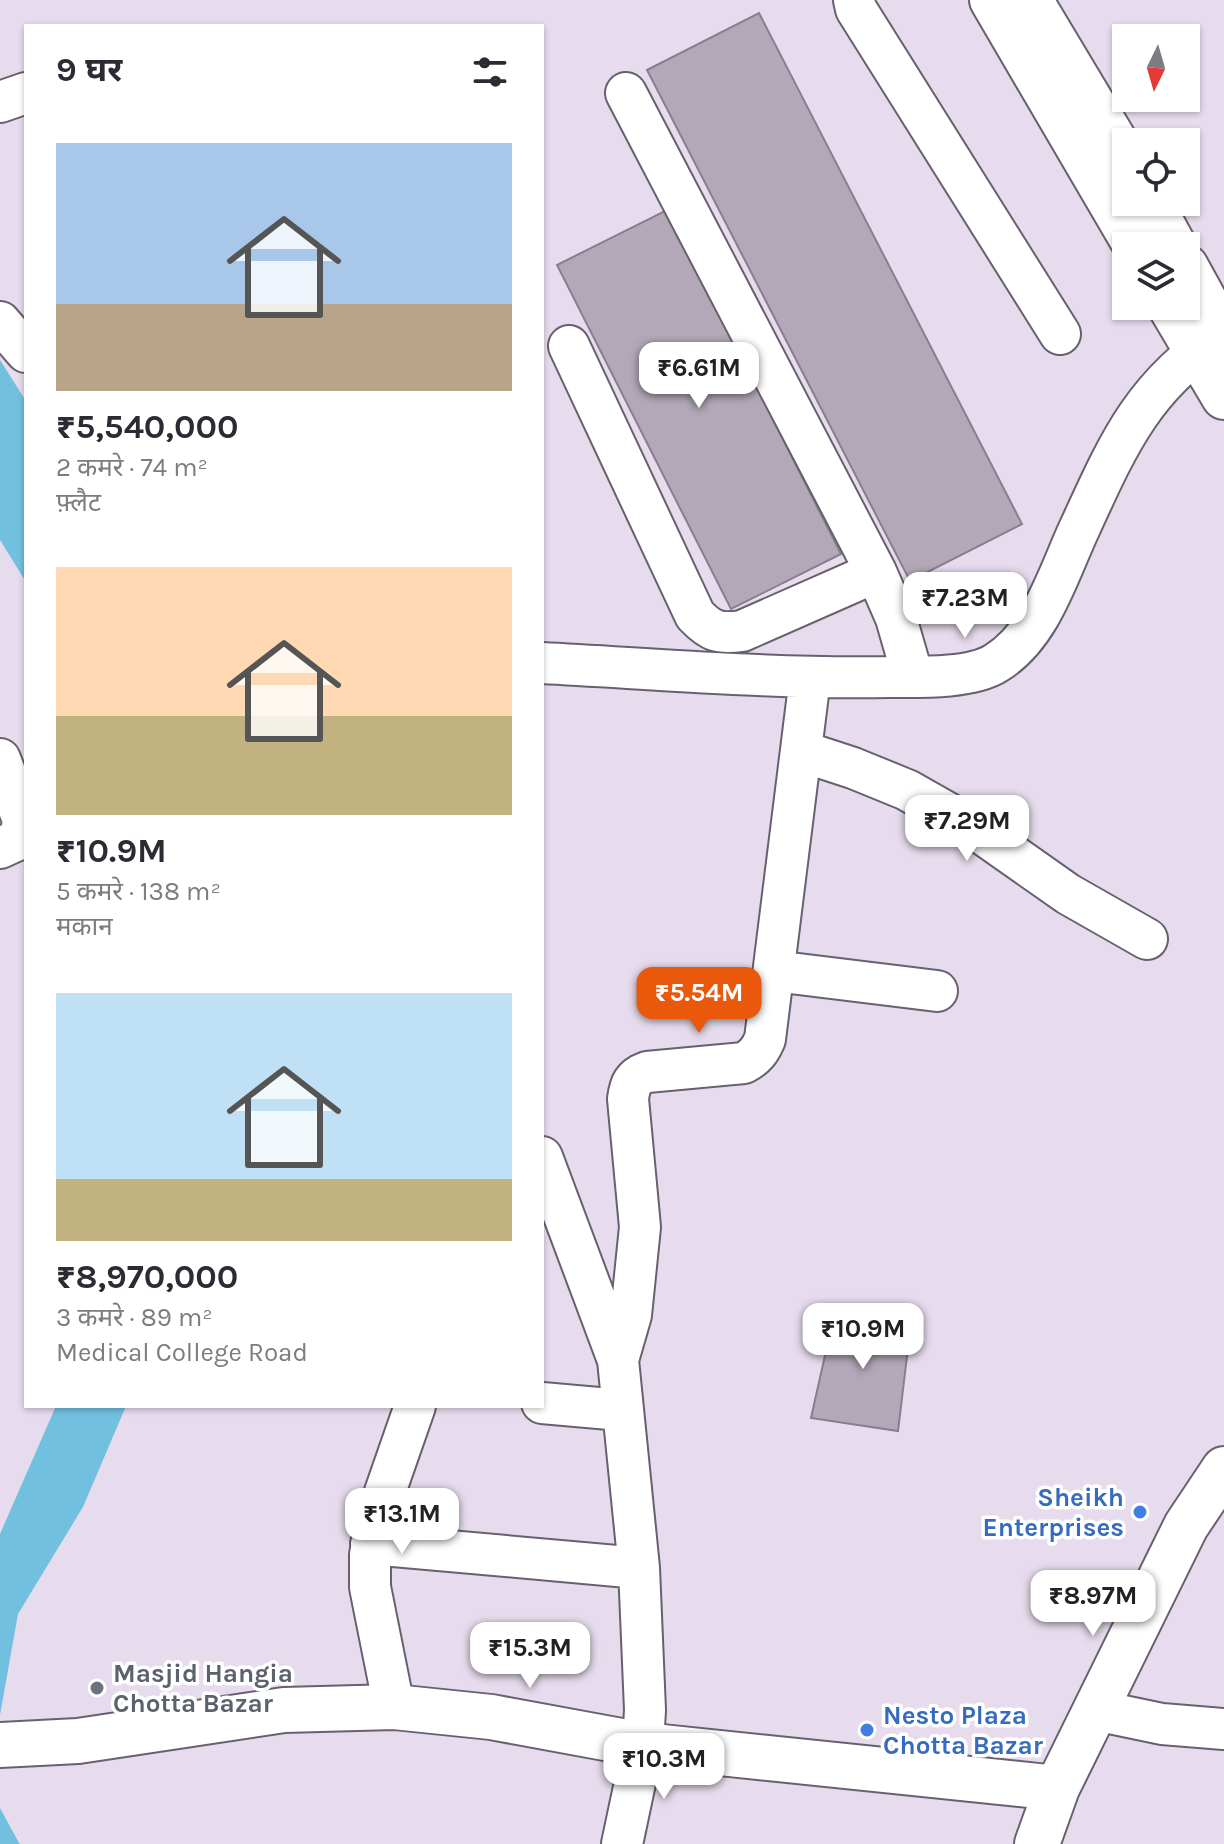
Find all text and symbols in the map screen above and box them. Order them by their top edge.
north arrow [1112,24,1200,112]
map controls [1112,24,1200,320]
text: 9 घर [56,50,122,90]
icon: filters [468,50,512,94]
button: locate [1112,128,1200,216]
icon: home [212,195,356,339]
button: layers [1112,232,1200,320]
pin: ₹6.61M [634,342,764,410]
text: ₹6.61M [657,352,741,383]
text: ₹5,540,000 [56,407,238,447]
text: 2 कमरे · 74 m² [56,452,208,483]
text: फ़्लैट [56,487,101,518]
pin: ₹7.23M [900,572,1030,640]
text: ₹7.23M [921,582,1009,613]
icon: home [212,619,356,763]
pin: ₹7.29M [902,795,1032,863]
text: ₹7.29M [923,805,1011,836]
text: ₹10.9M [56,831,167,871]
text: 5 कमरे · 138 m² [56,876,221,907]
text: मकान [56,911,113,942]
pin: ₹5.54M [634,967,764,1035]
text: ₹5.54M [655,977,743,1008]
icon: home [212,1045,356,1189]
text: ₹8,970,000 [56,1257,238,1297]
text: 3 कमरे · 89 m² [56,1302,213,1333]
pin: ₹10.9M [798,1303,928,1371]
text: ₹10.9M [821,1313,905,1344]
text: Medical College Road [56,1337,308,1368]
place label: Sheikh Enterprises [983,1482,1124,1543]
pin: ₹13.1M [337,1488,467,1556]
text: ₹13.1M [363,1498,441,1529]
marker: Sheikh Enterprises [1131,1503,1149,1521]
pin: ₹8.97M [1028,1570,1158,1638]
text: ₹8.97M [1049,1580,1137,1611]
pin: ₹15.3M [465,1622,595,1690]
text: ₹15.3M [488,1632,572,1663]
place label: Masjid Hangia Chotta Bazar [113,1658,293,1719]
marker: Masjid Hangia Chotta Bazar [88,1679,106,1697]
place label: Nesto Plaza Chotta Bazar [883,1700,1044,1761]
marker: Nesto Plaza Chotta Bazar [858,1721,876,1739]
pin: ₹10.3M [599,1733,729,1801]
text: ₹10.3M [621,1743,707,1774]

